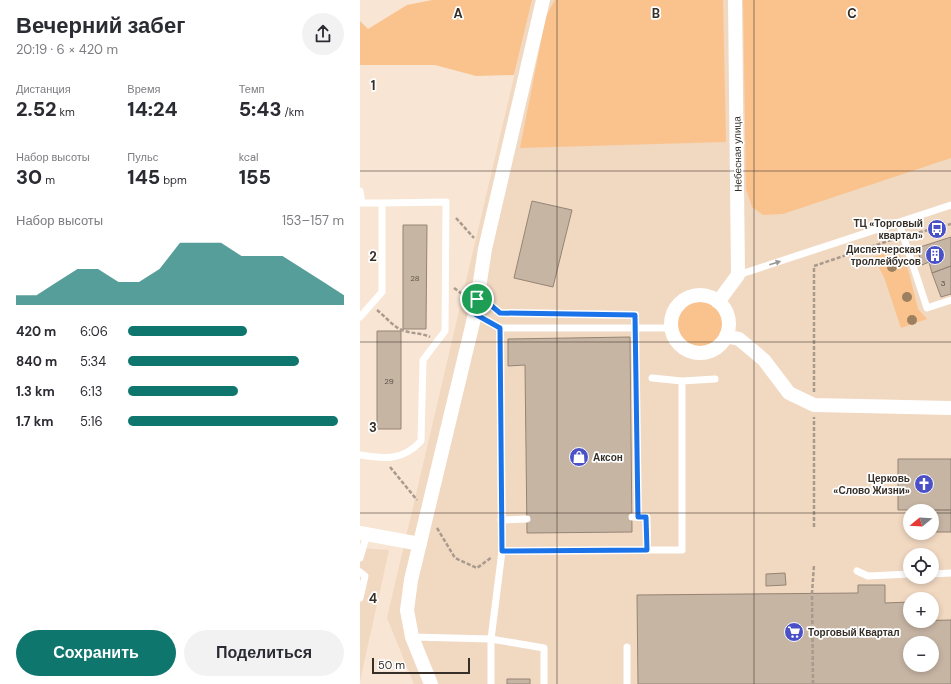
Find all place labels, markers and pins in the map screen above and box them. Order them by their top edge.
place label: ТЦ «Торговый квартал» [853,217,923,242]
bus stop icon: ТЦ «Торговый квартал» [926,218,948,240]
place label: Диспетчерская троллейбусов [846,243,921,268]
building icon: Диспетчерская троллейбусов [924,244,946,266]
pin [460,282,494,316]
shop icon: Аксон [568,446,590,468]
place label: Аксон [593,451,623,464]
place label: Церковь «Слово Жизни» [833,472,910,497]
church icon: Церковь «Слово Жизни» [913,473,935,495]
supermarket icon: Торговый Квартал [783,621,805,643]
place label: Торговый Квартал [808,626,900,639]

